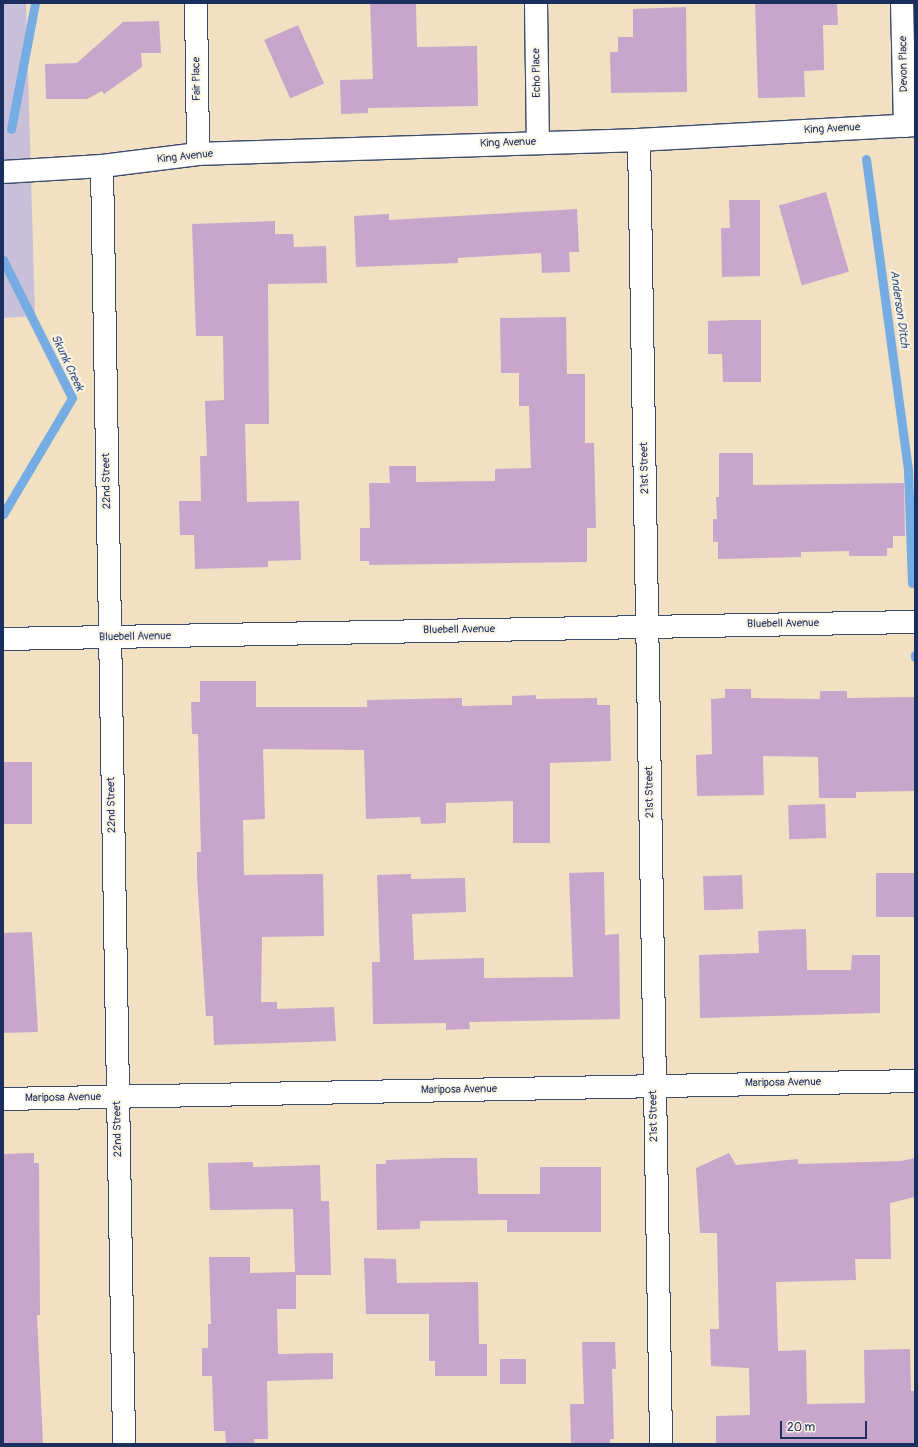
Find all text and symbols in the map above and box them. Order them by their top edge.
street label: Devon Place [897,36,911,92]
street label: Echo Place [530,48,544,98]
street label: Fair Place [190,57,204,101]
street label: King Avenue [803,121,861,137]
street label: King Avenue [480,135,536,151]
street label: King Avenue [156,147,214,167]
water label: Anderson Ditch [886,269,912,349]
water label: Skunk Creek [48,332,86,394]
street label: 21st Street [638,442,652,494]
street label: 22nd Street [100,453,114,509]
street label: Bluebell Avenue [747,617,819,631]
street label: Bluebell Avenue [423,623,495,637]
street label: Bluebell Avenue [99,630,171,644]
street label: 21st Street [643,766,657,818]
street label: 22nd Street [105,777,119,833]
street label: Mariposa Avenue [745,1076,821,1090]
street label: Mariposa Avenue [421,1083,497,1097]
street label: 21st Street [647,1090,661,1142]
street label: Mariposa Avenue [25,1091,101,1105]
street label: 22nd Street [111,1101,125,1157]
scale bar [782,1413,869,1439]
text: 20 m [787,1420,815,1435]

